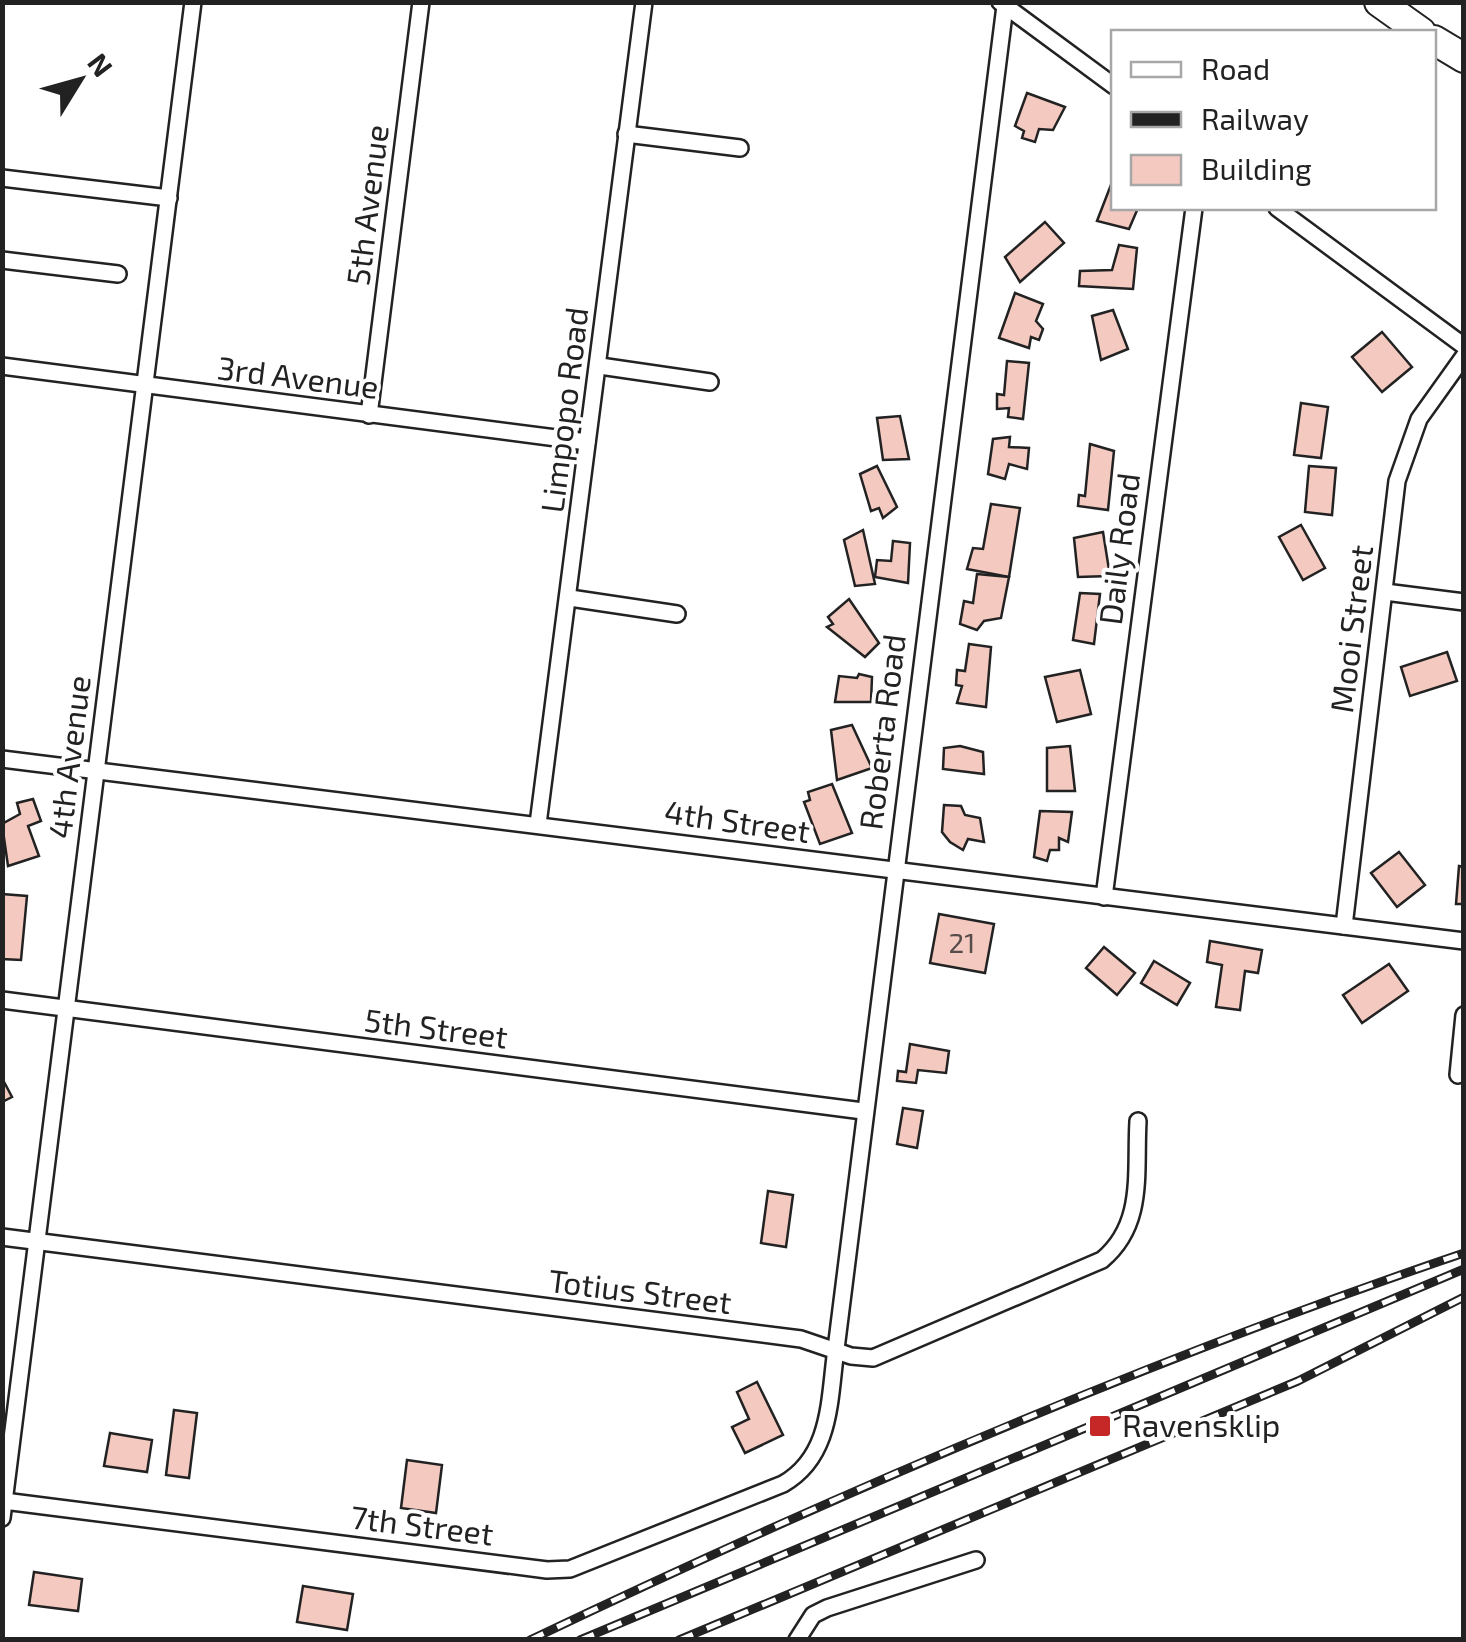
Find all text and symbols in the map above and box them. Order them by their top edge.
north arrow [30,30,130,130]
legend [1111,30,1436,210]
text: N [81,46,120,83]
text: Road [1201,50,1270,86]
text: Railway [1201,100,1309,136]
street label: 5th Avenue [337,122,395,287]
text: Building [1201,150,1312,186]
street label: Limpopo Road [532,305,594,515]
street label: 3rd Avenue [215,347,381,405]
street label: Daily Road [1090,471,1146,627]
street label: Mooi Street [1321,543,1379,715]
street label: Roberta Road [850,632,912,832]
street label: 4th Avenue [39,673,97,840]
street label: 4th Street [662,791,812,849]
house number: 21 [949,925,975,959]
street label: 5th Street [362,999,510,1055]
street label: Totius Street [547,1260,734,1320]
place label: Ravensklip [1122,1405,1280,1443]
marker: Ravensklip [1087,1413,1113,1439]
street label: 7th Street [349,1496,496,1552]

